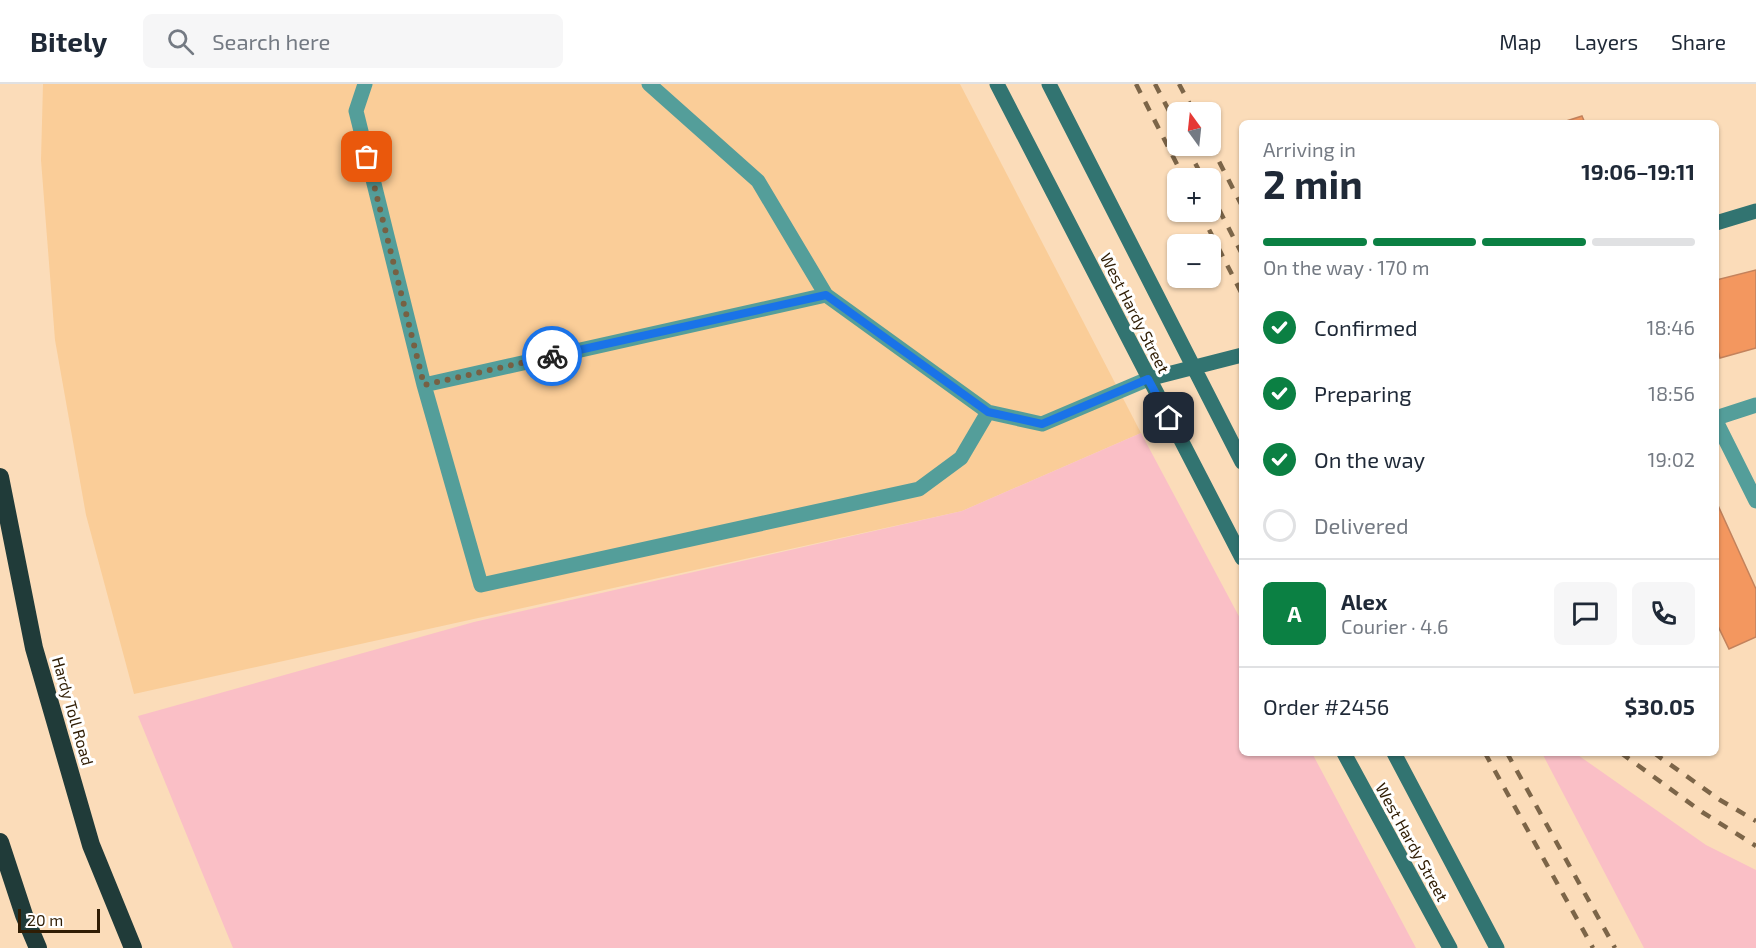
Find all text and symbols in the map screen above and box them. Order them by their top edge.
search box [143,14,563,68]
text: Bitely [30,24,107,58]
icon: search [164,25,197,58]
text: Search here [212,28,330,54]
text: Map [1499,29,1541,54]
text: Layers [1574,29,1638,54]
text: Share [1671,29,1726,54]
north arrow [1167,102,1221,156]
map controls [1167,102,1221,288]
pin [341,131,392,182]
text: Arriving in [1263,137,1356,161]
icon: bag [350,140,383,173]
text: 19:06–19:11 [1581,158,1695,184]
text: 2 min [1263,160,1363,207]
button: + [1167,168,1221,222]
button: − [1167,234,1221,288]
street label: West Hardy Street [1097,250,1174,376]
text: On the way · 170 m [1263,255,1430,279]
icon: check [1263,311,1296,344]
text: Confirmed [1314,314,1418,340]
text: 18:46 [1646,315,1695,339]
courier [522,326,582,386]
icon: bike [536,340,569,373]
icon: check [1263,377,1296,410]
text: Preparing [1314,380,1412,406]
text: 18:56 [1648,381,1695,405]
pin [1143,392,1194,443]
icon: home [1152,401,1185,434]
icon: check [1263,443,1296,476]
text: On the way [1314,446,1425,472]
text: 19:02 [1648,447,1695,471]
text: Delivered [1314,512,1409,538]
button: chat [1554,582,1617,645]
button: phone [1632,582,1695,645]
text: Alex [1341,588,1387,614]
text: A [1287,600,1302,626]
text: Courier · 4.6 [1341,614,1448,638]
street label: Hardy Toll Road [49,654,98,767]
text: Order #2456 [1263,693,1389,719]
text: $30.05 [1624,693,1695,719]
street label: West Hardy Street [1372,779,1453,904]
scale bar [18,906,100,934]
text: 20 m [27,910,63,929]

